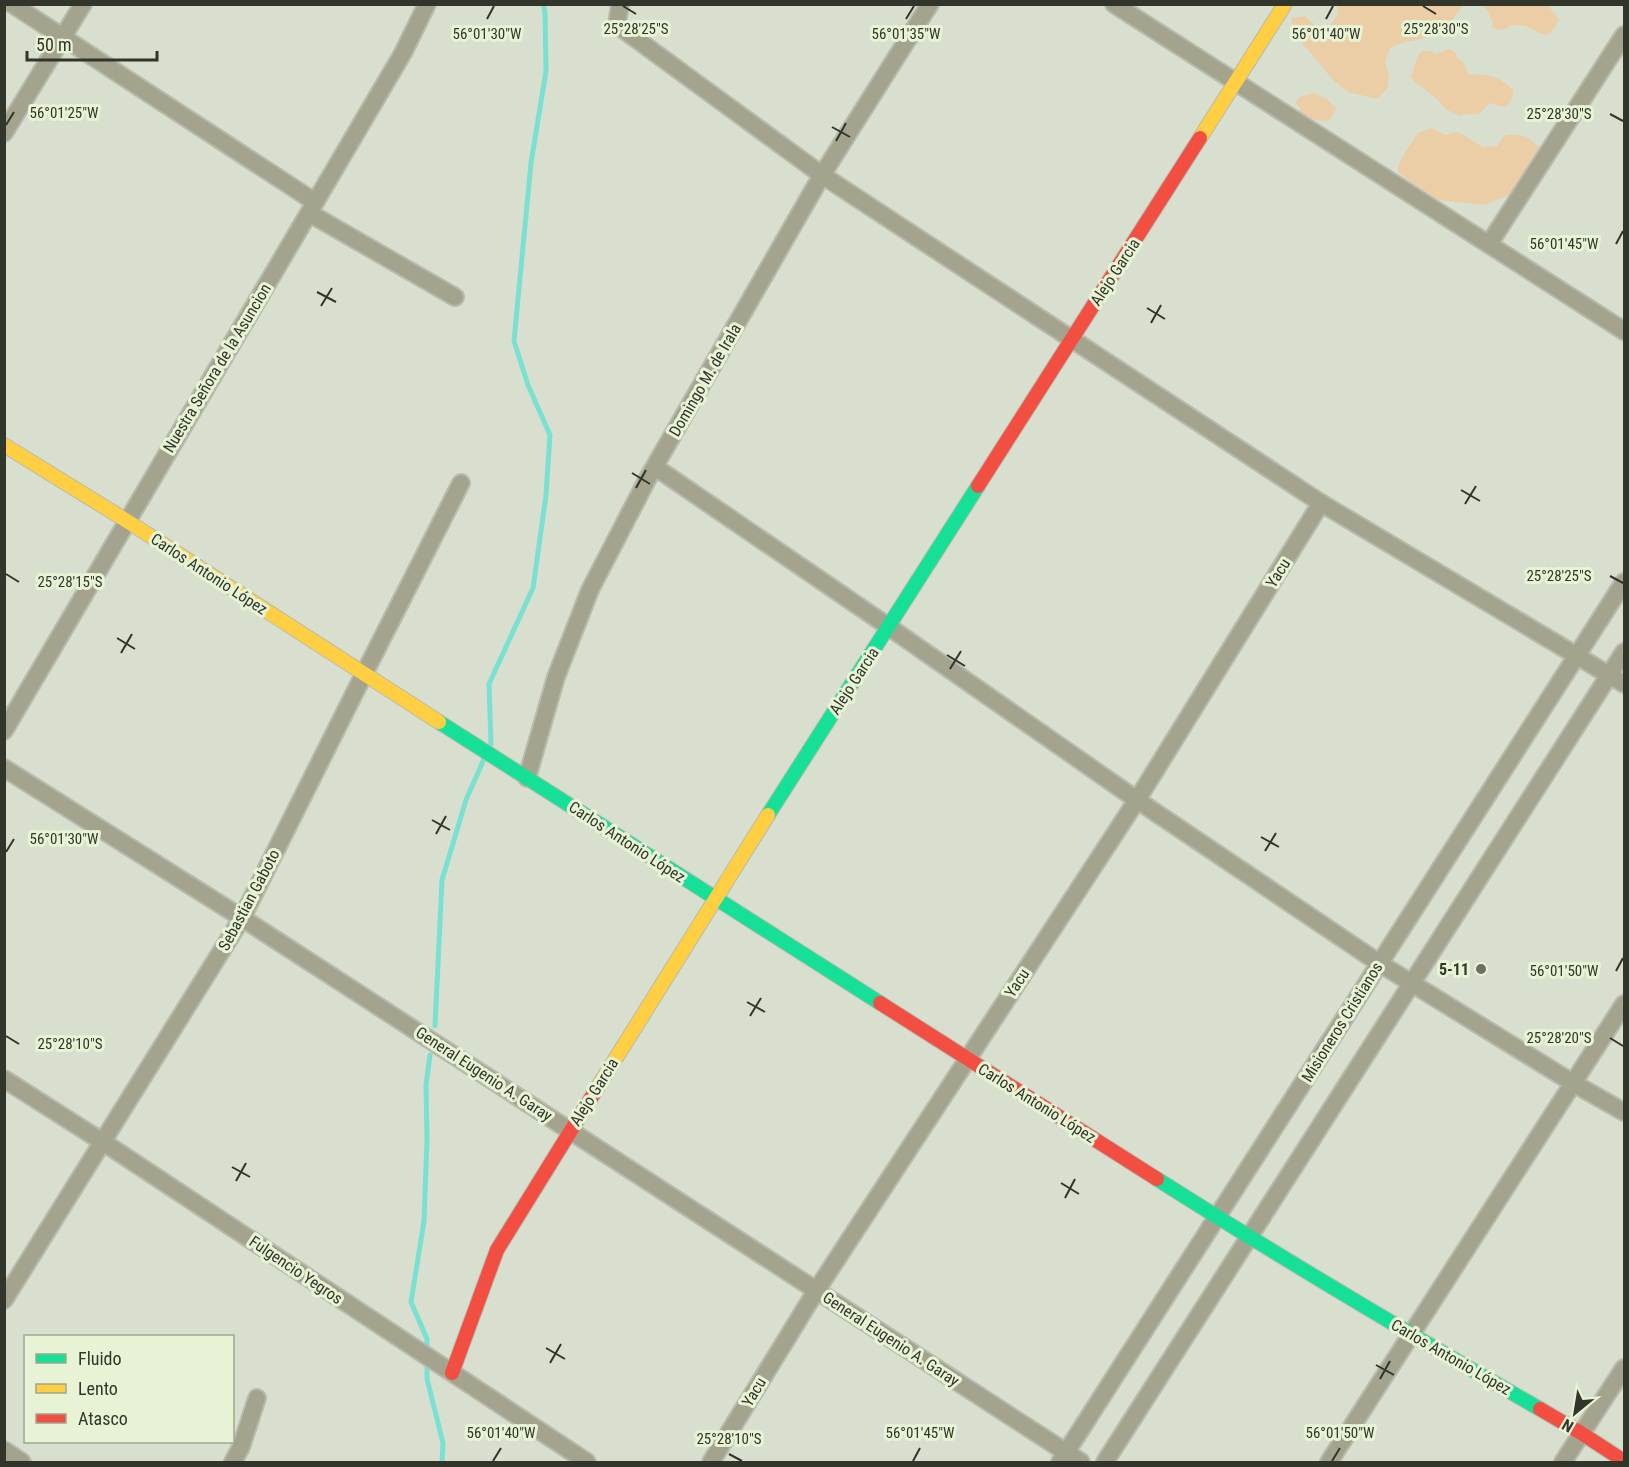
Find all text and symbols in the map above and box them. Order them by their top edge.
text: 25°28'25"S [603,20,669,38]
text: 25°28'30"S [1403,20,1469,38]
scale bar [27,24,158,62]
text: 56°01'30"W [453,25,522,43]
text: 56°01'35"W [872,25,941,43]
text: 56°01'40"W [1292,25,1361,43]
text: 50 m [36,34,71,55]
text: 56°01'25"W [30,104,99,122]
text: 25°28'30"S [1526,105,1592,123]
street label: Alejo Garcia [1086,235,1144,309]
text: 56°01'45"W [1530,235,1599,253]
street label: Nuestra Señora de la Asuncion [159,280,275,456]
street label: Domingo M. de Irala [665,320,745,440]
street label: Carlos Antonio López [147,529,271,619]
street label: Yacu [1262,555,1294,591]
text: 25°28'25"S [1526,567,1592,585]
text: 25°28'15"S [37,573,103,591]
street label: Alejo Garcia [825,644,883,718]
street label: Carlos Antonio López [565,797,689,887]
text: 56°01'30"W [30,830,99,848]
street label: Sebastian Gaboto [214,846,284,954]
street label: Misioneros Cristianos [1297,959,1387,1085]
place label: 5-11 [1439,960,1469,979]
marker: 5-11 [1474,962,1488,976]
text: 56°01'50"W [1530,962,1599,980]
street label: Yacu [1001,965,1033,1001]
street label: General Eugenio A. Garay [412,1023,556,1125]
text: 25°28'20"S [1526,1029,1592,1047]
text: 25°28'10"S [37,1035,103,1053]
street label: Alejo Garcia [566,1055,622,1129]
street label: Carlos Antonio López [975,1059,1099,1147]
street label: Fulgencio Yegros [246,1232,346,1308]
street label: General Eugenio A. Garay [819,1288,963,1390]
street label: Carlos Antonio López [1388,1315,1514,1399]
legend [24,1335,234,1443]
text: Fluido [78,1348,122,1369]
street label: Yacu [738,1374,770,1410]
text: Lento [78,1378,118,1399]
north arrow [1545,1383,1605,1443]
text: Atasco [78,1408,128,1429]
text: N [1559,1415,1577,1436]
text: 56°01'40"W [467,1424,536,1442]
text: 56°01'45"W [886,1424,955,1442]
text: 56°01'50"W [1306,1424,1375,1442]
text: 25°28'10"S [696,1430,762,1448]

